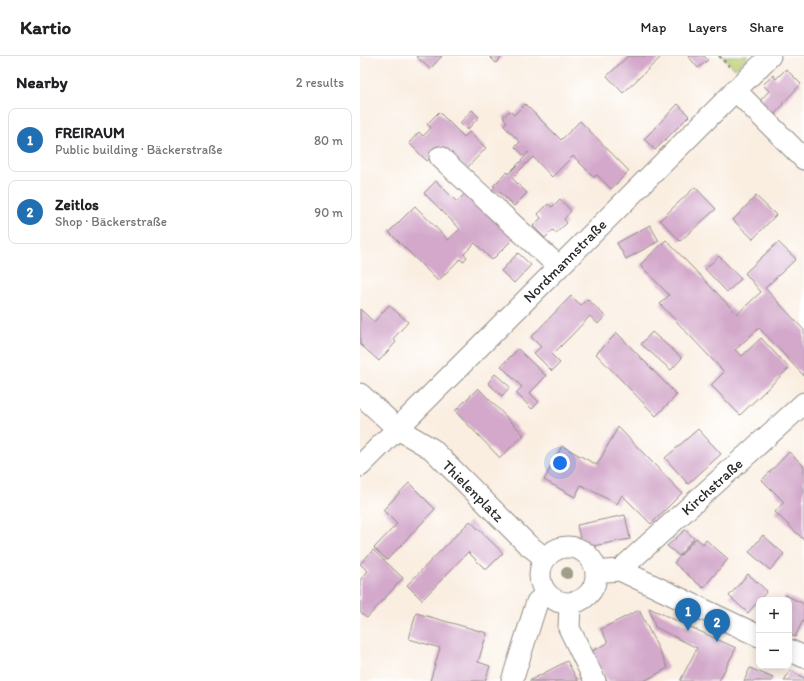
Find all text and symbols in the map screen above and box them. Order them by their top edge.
text: Kartio [20,16,71,39]
text: Map [641,19,666,36]
text: Layers [688,19,727,36]
text: Share [749,19,784,36]
text: Nearby [16,72,68,92]
text: 2 results [296,75,344,90]
text: FREIRAUM [55,124,125,142]
text: 1 [27,133,33,148]
text: 80 m [314,133,343,148]
text: Public building · Bäckerstraße [55,142,222,157]
text: Zeitlos [55,196,99,214]
text: 2 [27,205,33,220]
text: 90 m [314,205,343,220]
text: Shop · Bäckerstraße [55,214,167,229]
street label: Nordmannstraße [520,216,610,306]
your location [550,453,570,473]
street label: Kirchstraße [678,455,746,519]
street label: Thielenplatz [438,456,508,526]
map controls [756,597,792,669]
button: + [756,597,792,633]
pin: 1 [675,598,701,631]
pin: 2 [704,609,730,642]
button: − [756,633,792,669]

